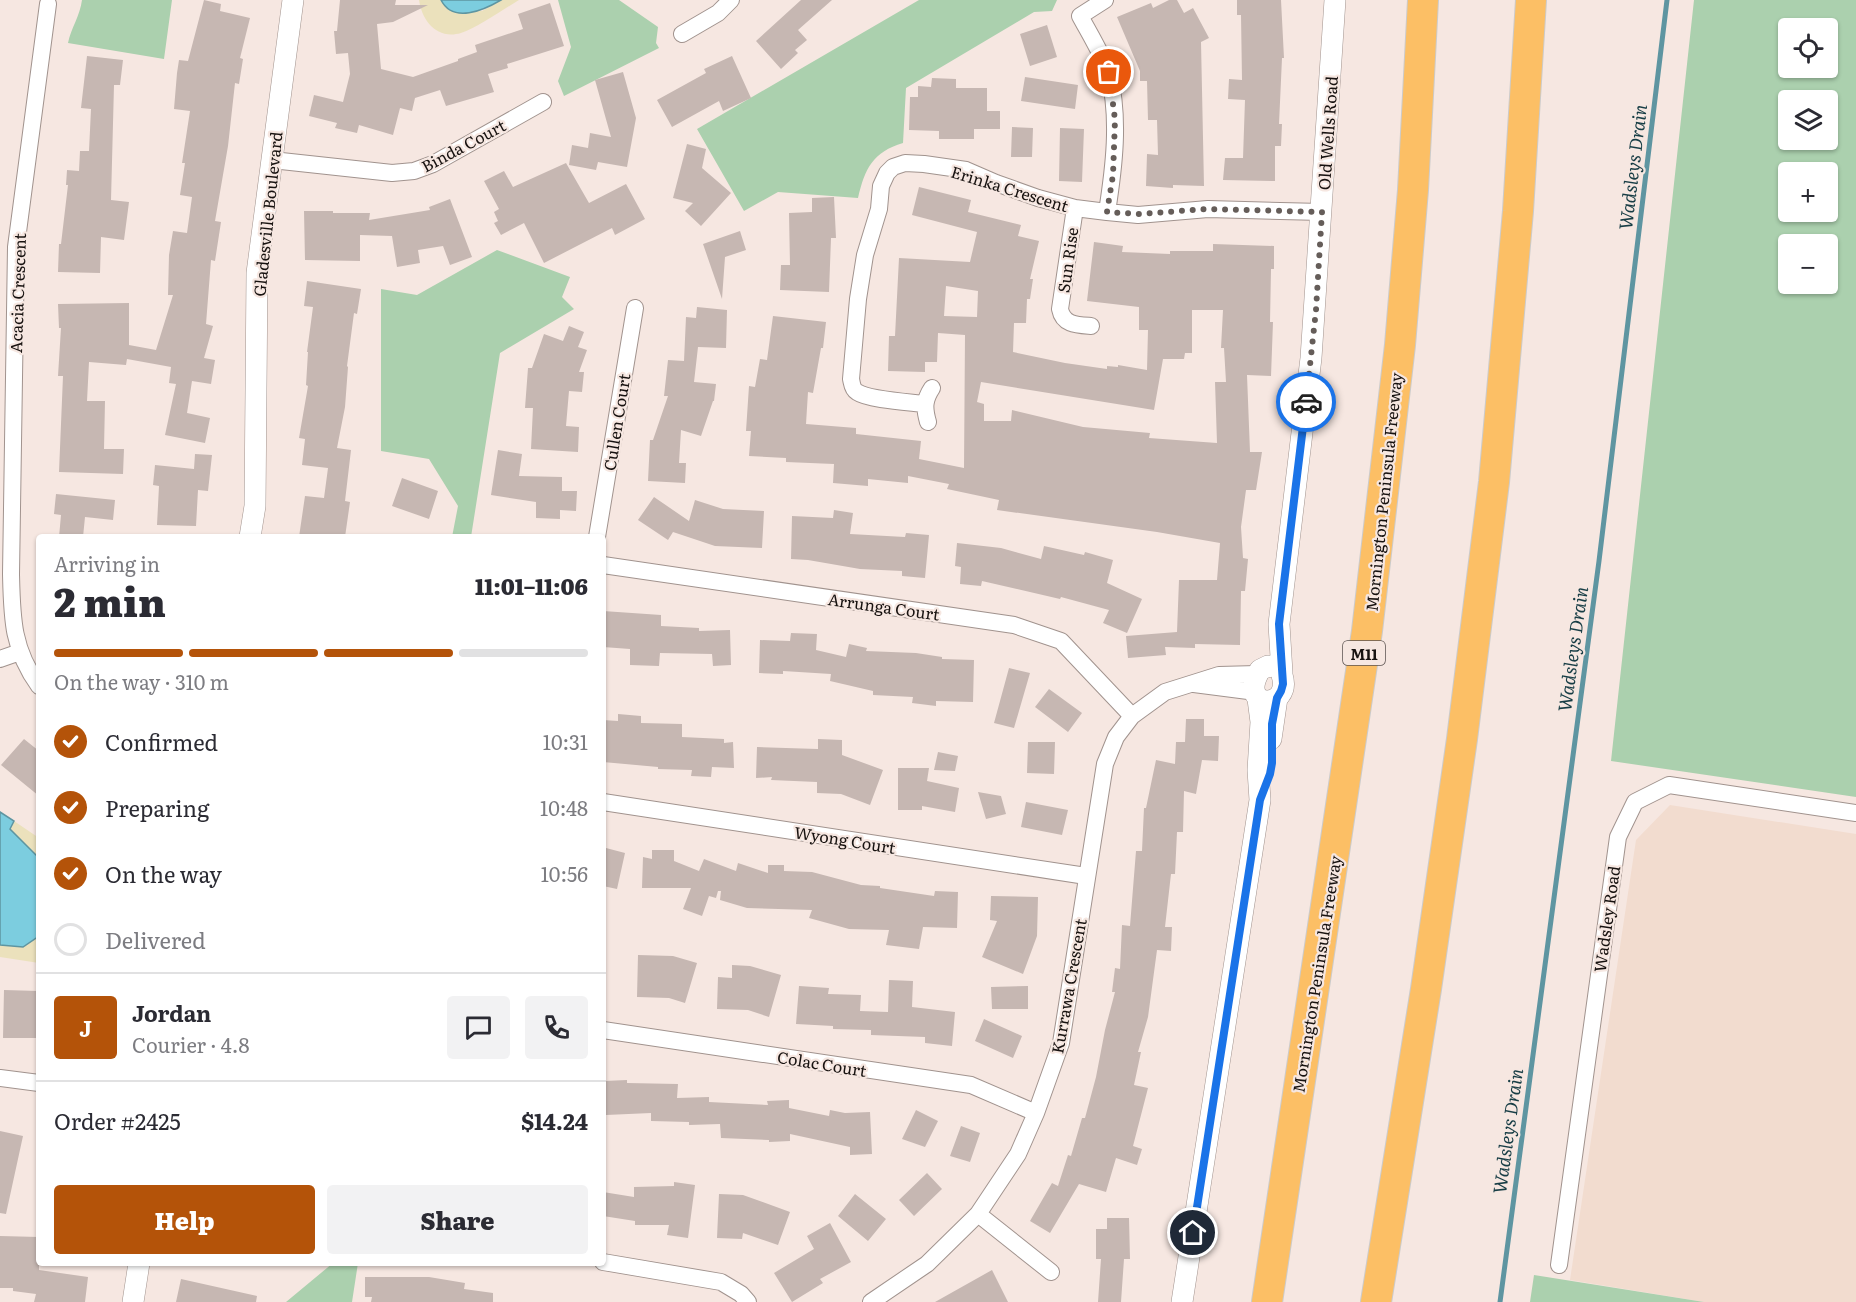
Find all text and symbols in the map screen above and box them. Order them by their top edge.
map controls [1778,18,1838,294]
button: locate [1778,18,1838,78]
pin [1083,46,1134,97]
icon: bag [1092,55,1125,88]
street label: Old Wells Road [1311,75,1343,191]
button: layers [1778,90,1838,150]
water label: Wadsleys Drain [1611,103,1653,231]
street label: Binda Court [416,112,510,177]
street label: Gladesville Boulevard [246,130,288,298]
street label: Erinka Crescent [948,159,1072,217]
button: + [1778,162,1838,222]
street label: Sun Rise [1051,226,1083,294]
street label: Acacia Crescent [3,232,31,353]
button: − [1778,234,1838,294]
street label: Cullen Court [596,371,636,472]
street label: Mornington Peninsula Freeway [1359,371,1408,613]
courier [1276,372,1336,432]
icon: car [1290,386,1323,419]
text: Arriving in [54,548,160,578]
text: 11:01–11:06 [475,569,588,602]
text: 2 min [54,571,166,629]
water label: Wadsleys Drain [1550,584,1594,713]
street label: Arrunga Court [827,586,942,626]
road number: M11 [1343,641,1385,665]
text: On the way · 310 m [54,666,229,696]
icon: check [54,725,87,758]
text: Confirmed [105,725,218,758]
text: 10:31 [543,726,588,756]
icon: check [54,791,87,824]
text: Preparing [105,791,209,824]
text: 10:48 [540,792,588,822]
street label: Wyong Court [793,819,898,859]
street label: Mornington Peninsula Freeway [1285,853,1347,1094]
icon: check [54,857,87,890]
text: On the way [105,857,222,890]
text: 10:56 [541,858,588,888]
street label: Wadsley Road [1587,864,1625,974]
street label: Kurrawa Crescent [1044,916,1092,1055]
text: Delivered [105,923,206,956]
text: Jordan [132,996,211,1029]
button: chat [447,996,510,1059]
button: phone [525,996,588,1059]
text: J [79,1011,92,1044]
text: Courier · 4.8 [132,1029,249,1059]
street label: Colac Court [776,1044,869,1082]
water label: Wadsleys Drain [1485,1066,1529,1195]
text: Order #2425 [54,1104,181,1137]
text: $14.24 [521,1104,588,1137]
button: Help [54,1185,315,1254]
button: Share [327,1185,588,1254]
pin [1167,1207,1218,1258]
icon: home [1176,1216,1209,1249]

